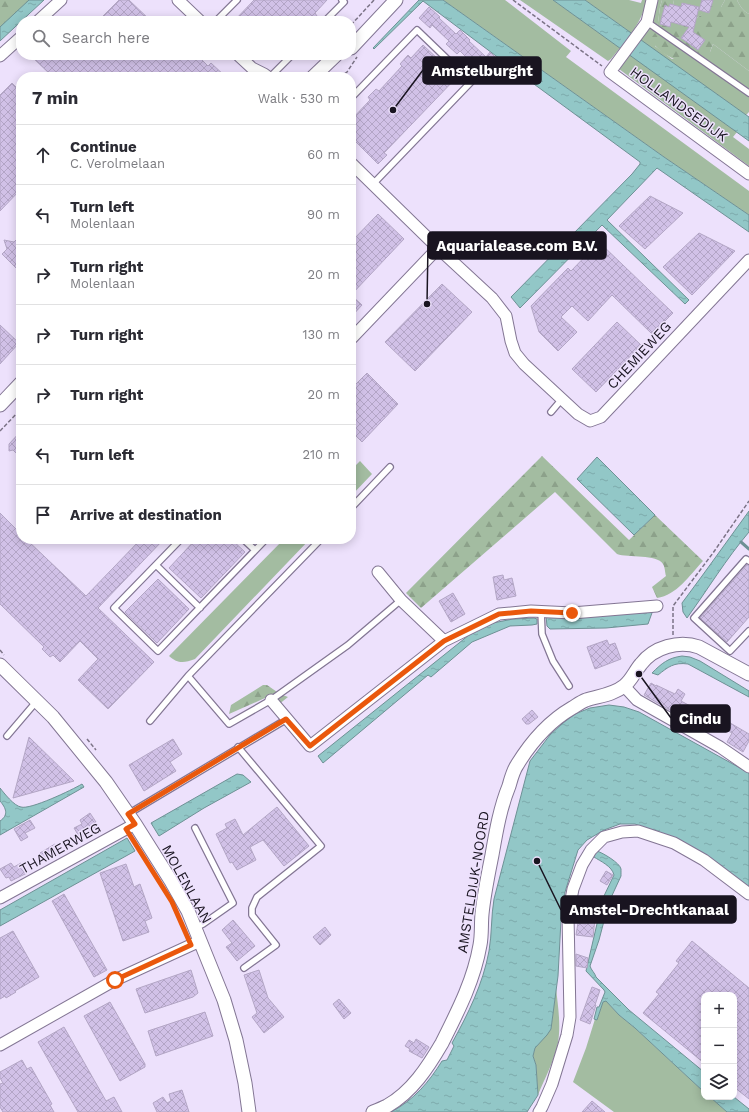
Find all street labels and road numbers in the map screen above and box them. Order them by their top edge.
street label: HOLLANDSEDIJK [627,63,731,145]
street label: CHEMIEWEG [604,318,674,392]
street label: AMSTELDIJK-NOORD [454,810,492,954]
street label: THAMERWEG [17,819,103,877]
street label: MOLENLAAN [159,842,215,926]

